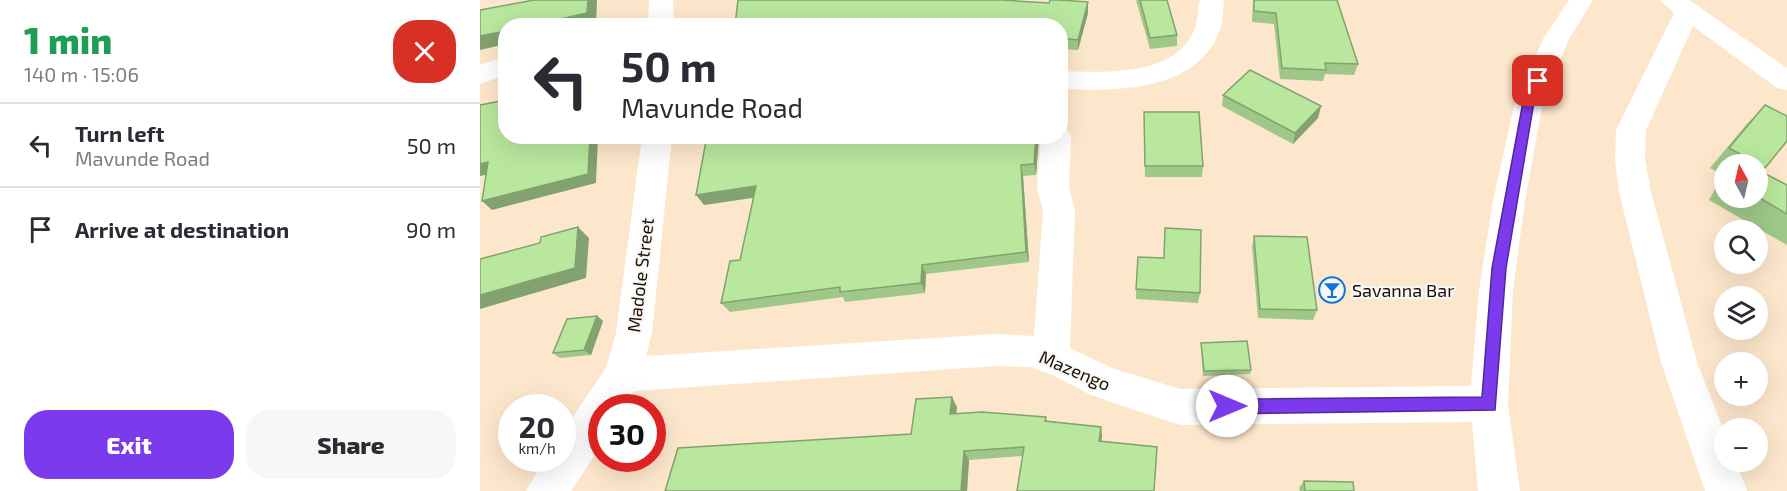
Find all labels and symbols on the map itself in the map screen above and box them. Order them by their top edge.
pin [1512,55,1563,106]
north arrow [1714,154,1768,208]
street label: Madole Street [622,216,658,334]
bar icon: Savanna Bar [1317,275,1347,305]
place label: Savanna Bar [1352,279,1454,301]
street label: Mazengo [1036,345,1114,395]
position arrow [1195,374,1259,438]
speed limit sign: 30 [588,394,666,472]

